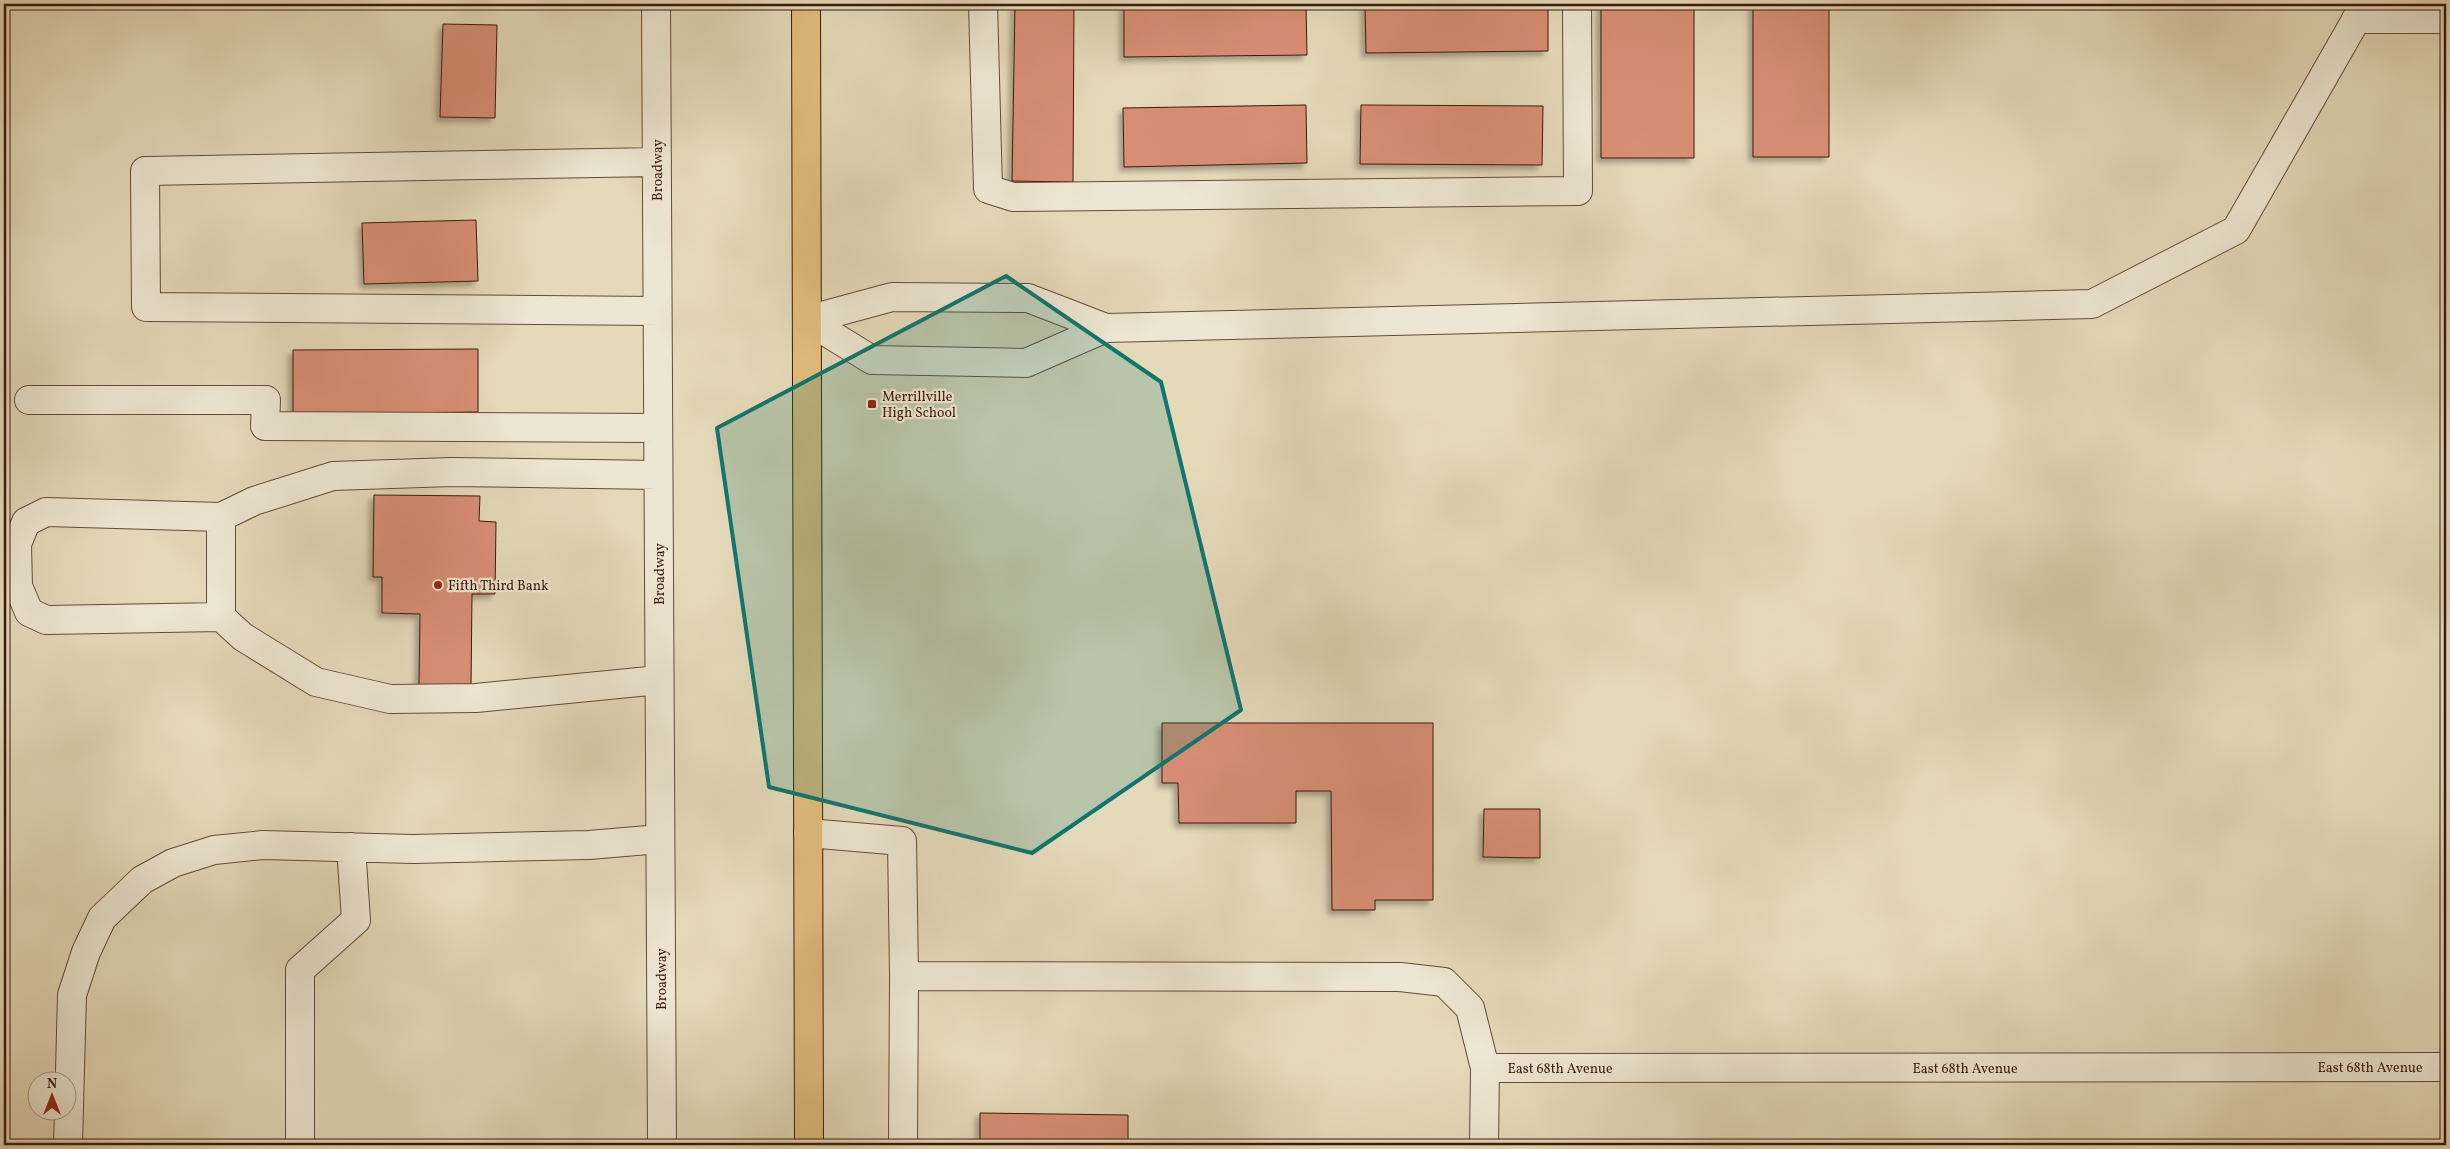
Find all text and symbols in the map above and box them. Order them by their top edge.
street label: Broadway [649,139,668,201]
place label: Merrillville High School [882,388,956,423]
marker: Merrillville High School [866,398,878,410]
street label: Broadway [651,543,670,605]
place label: Fifth Third Bank [448,577,549,596]
marker: Fifth Third Bank [432,579,444,591]
street label: Broadway [653,948,672,1010]
street label: East 68th Avenue [2317,1059,2423,1078]
street label: East 68th Avenue [1507,1060,1613,1079]
street label: East 68th Avenue [1912,1060,2018,1079]
north arrow [28,1072,78,1122]
text: N [47,1075,57,1094]

